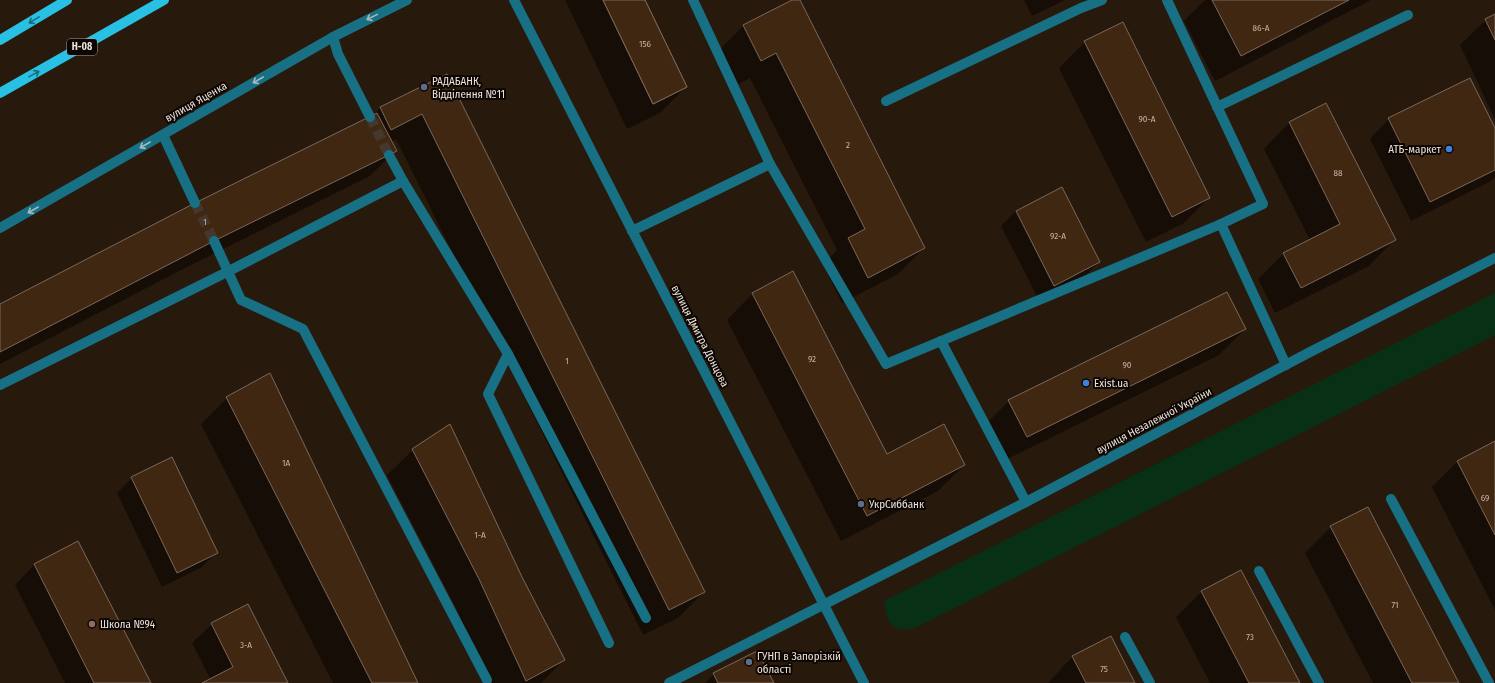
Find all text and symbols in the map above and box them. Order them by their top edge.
one-way arrow [366,14,378,21]
one-way arrow [29,16,40,24]
house number: 86-А [1253,23,1270,33]
road number: Н-08 [67,39,97,55]
house number: 156 [639,39,652,49]
one-way arrow [28,69,40,77]
place label: РАДАБАНК, Відділення №11 [432,75,505,101]
one-way arrow [252,77,264,85]
street label: вулиця Яценка [163,79,229,125]
marker: РАДАБАНК, Відділення №11 [419,82,429,92]
house number: 90-А [1138,114,1156,124]
house number: 2 [846,140,850,150]
one-way arrow [139,141,151,149]
place label: АТБ-маркет [1388,143,1442,156]
marker: АТБ-маркет [1444,144,1454,154]
house number: 88 [1333,168,1343,178]
one-way arrow [27,206,39,214]
house number: 1 [203,217,207,227]
house number: 92-А [1050,231,1066,241]
street label: вулиця Дмитра Донцова [669,283,731,389]
house number: 92 [808,354,816,364]
house number: 1 [565,356,569,366]
house number: 90 [1122,360,1132,370]
place label: Exist.ua [1094,377,1128,390]
marker: Exist.ua [1081,378,1091,388]
street label: вулиця Незалежної України [1094,385,1214,457]
house number: 1А [282,458,290,468]
house number: 69 [1481,493,1489,503]
place label: УкрСиббанк [868,498,925,511]
marker: УкрСиббанк [856,499,866,509]
house number: 1-А [474,530,486,540]
house number: 71 [1391,600,1399,610]
place label: Школа №94 [100,618,156,631]
marker: Школа №94 [87,619,97,629]
house number: 73 [1246,632,1254,642]
house number: 3-А [240,640,252,650]
place label: ГУНП в Запорізкій області [757,650,841,676]
marker: ГУНП в Запорізкій області [744,657,754,667]
house number: 75 [1100,664,1108,674]

